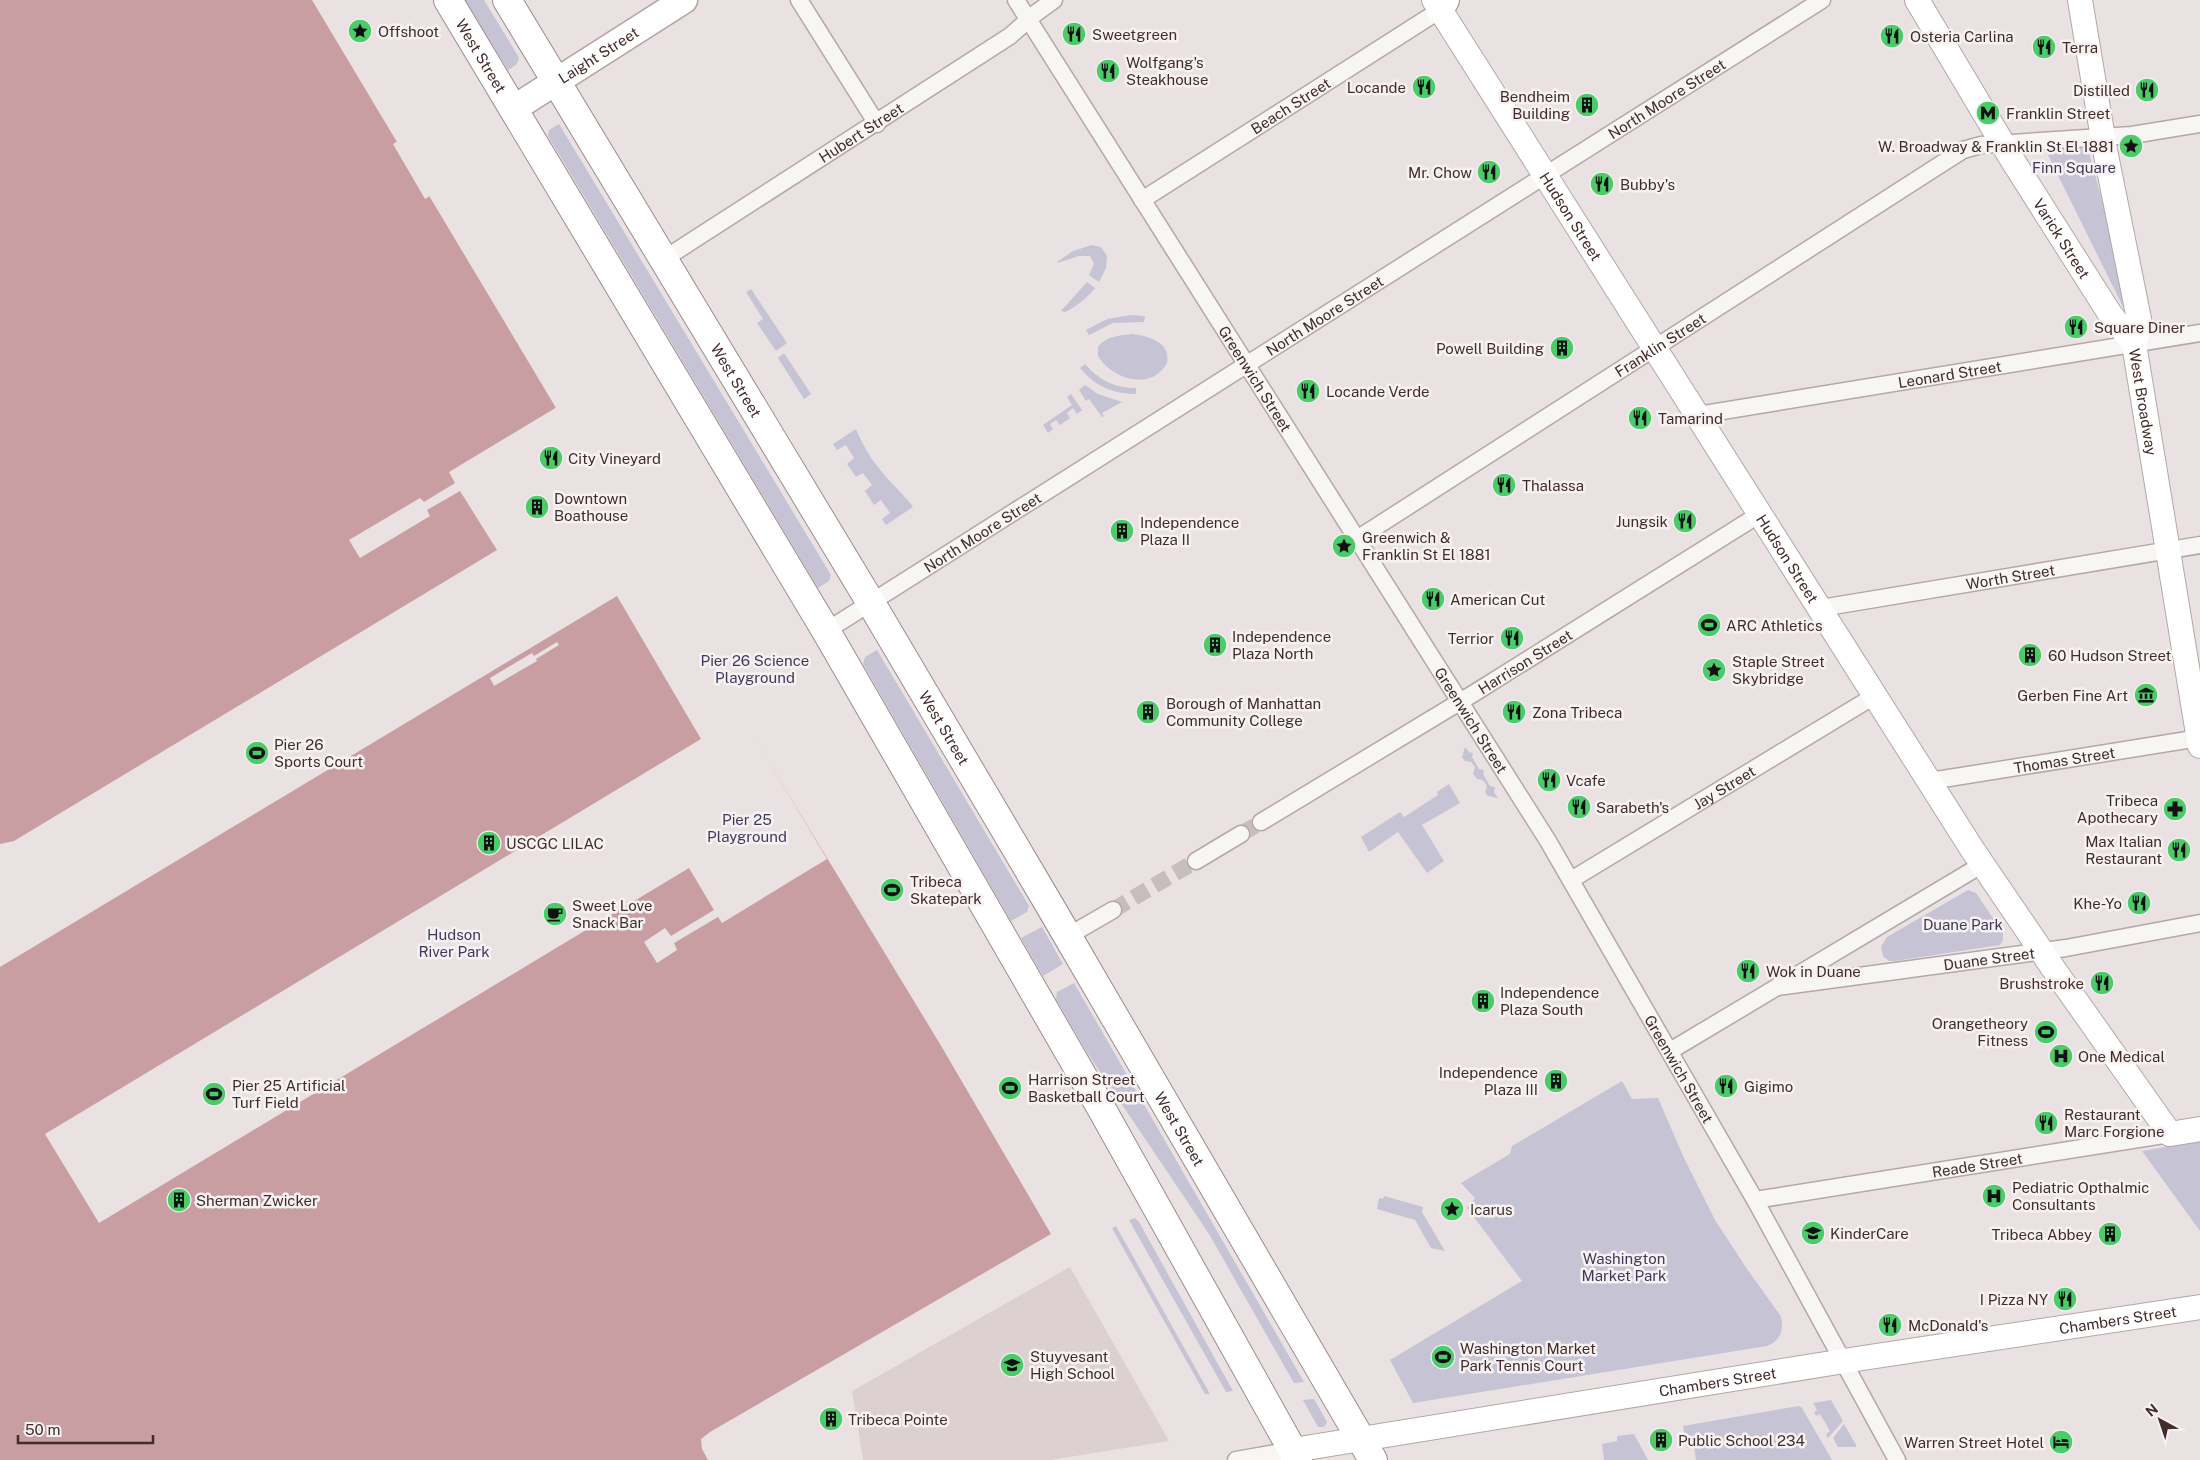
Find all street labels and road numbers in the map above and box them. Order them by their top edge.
street label: West Street [453,16,510,96]
street label: Laight Street [555,23,641,86]
street label: North Moore Street [1605,55,1728,142]
street label: Beach Street [1247,74,1334,137]
street label: Hubert Street [815,99,906,166]
street label: Hudson Street [1537,169,1605,264]
street label: Varick Street [2030,195,2094,282]
street label: North Moore Street [1263,272,1386,359]
street label: Franklin Street [1611,309,1709,380]
street label: Greenwich Street [1216,323,1295,435]
street label: West Street [708,340,765,420]
street label: West Broadway [2126,347,2161,456]
street label: Leonard Street [1897,357,2003,391]
street label: North Moore Street [921,489,1044,575]
street label: Hudson Street [1753,511,1822,606]
street label: Worth Street [1965,561,2056,592]
street label: Harrison Street [1475,626,1575,697]
street label: Greenwich Street [1432,664,1511,776]
street label: West Street [916,688,973,768]
street label: Thomas Street [2012,743,2116,776]
street label: Jay Street [1690,762,1758,812]
street label: Duane Street [1942,944,2036,973]
street label: Greenwich Street [1642,1012,1717,1126]
street label: West Street [1152,1089,1208,1169]
street label: Reade Street [1931,1149,2024,1180]
street label: Chambers Street [2058,1302,2178,1337]
street label: Chambers Street [1658,1364,1778,1399]

